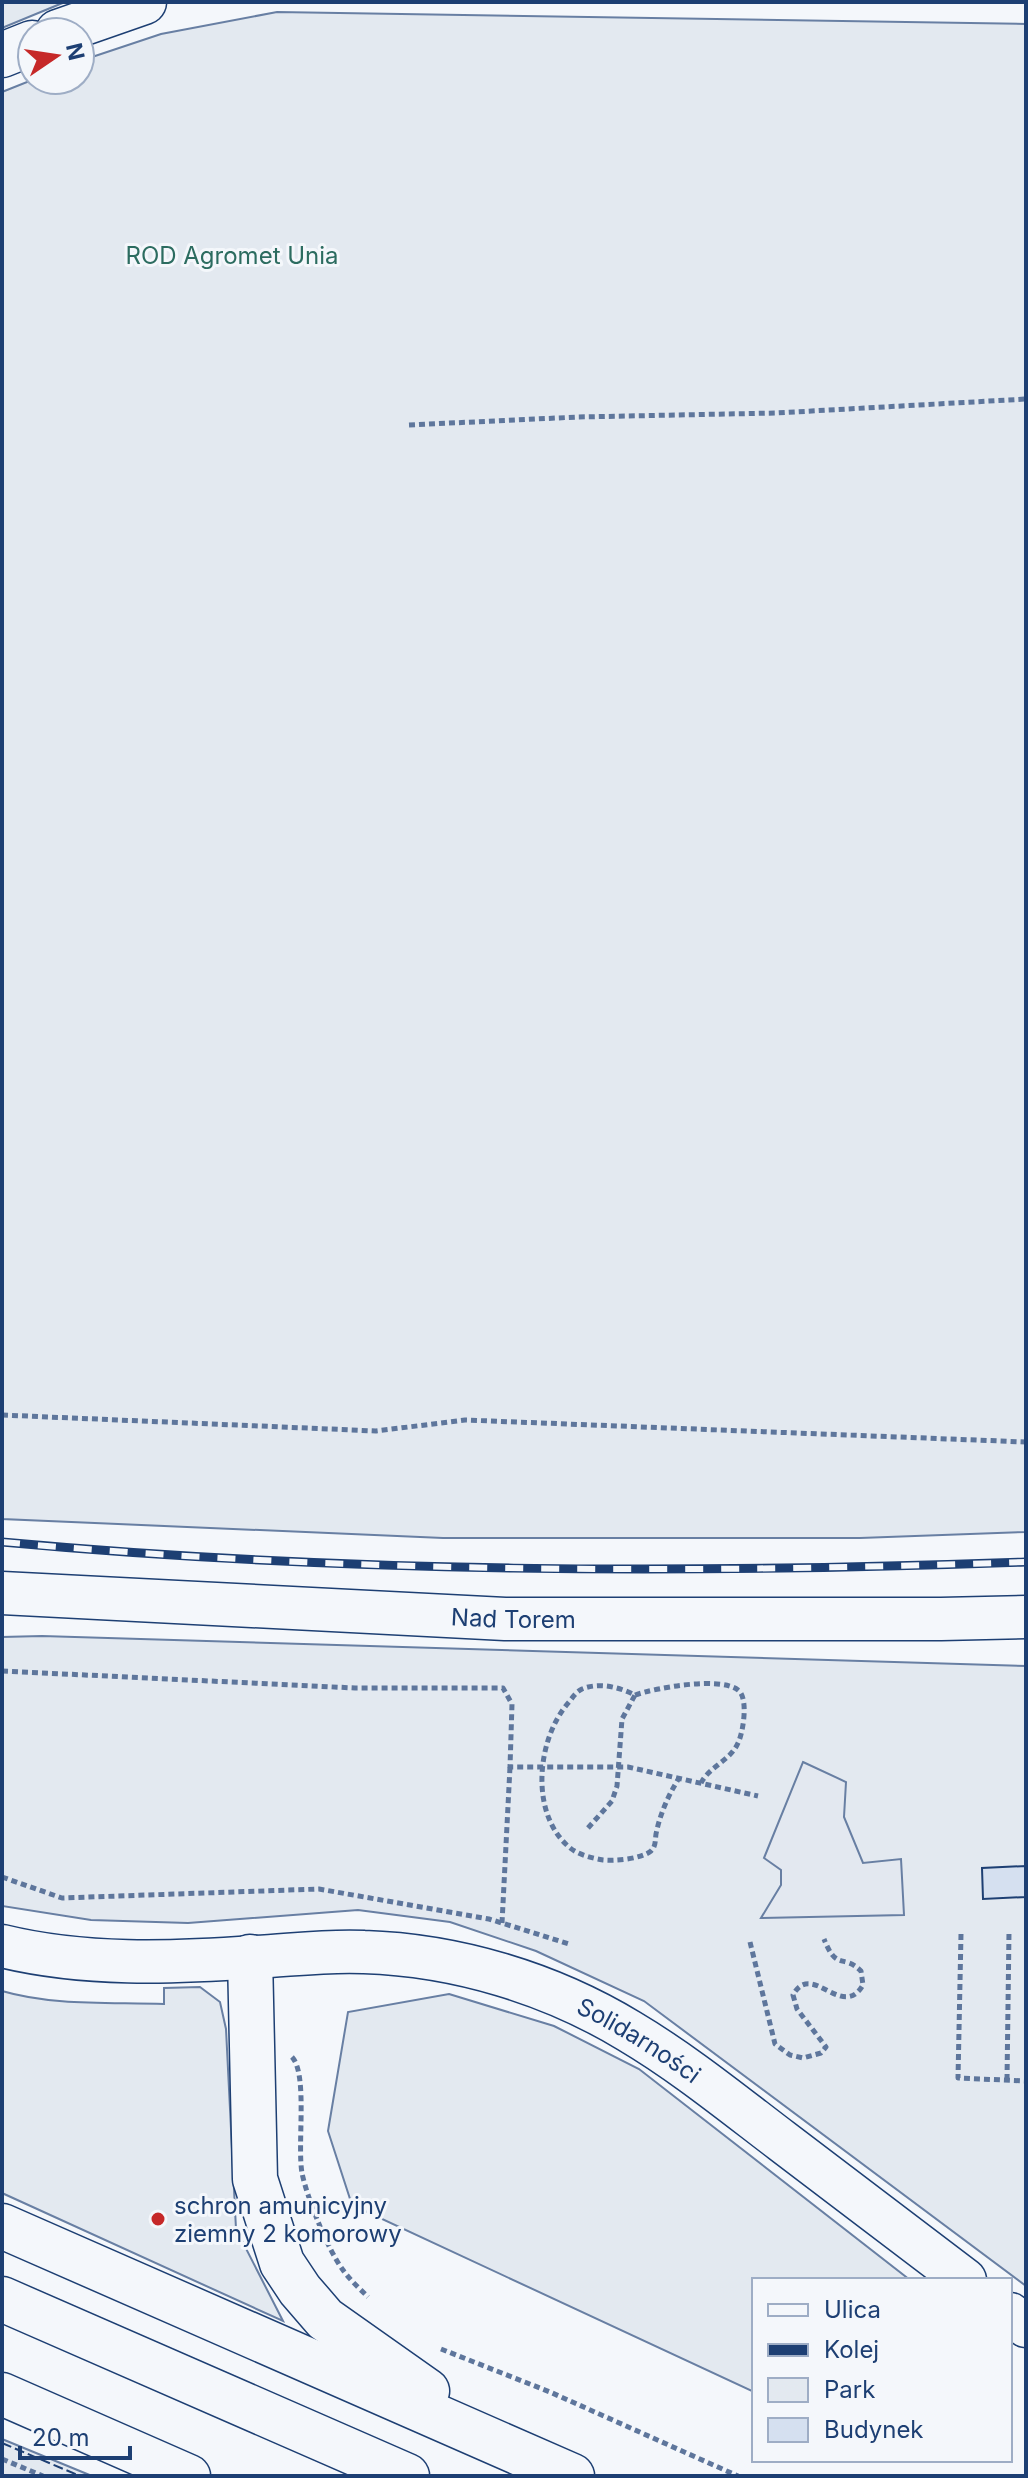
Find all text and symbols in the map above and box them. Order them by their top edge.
north arrow [16,16,96,96]
text: N [61,40,90,63]
park label: ROD Agromet Unia [125,241,339,270]
street label: Nad Torem [450,1602,576,1634]
street label: Solidarności [573,1991,707,2089]
place label: schron amunicyjny ziemny 2 komorowy [174,2191,402,2248]
marker: schron amunicyjny ziemny 2 komorowy [149,2210,167,2228]
legend [752,2278,1012,2462]
text: Ulica [824,2295,881,2324]
text: Kolej [824,2335,879,2364]
text: Park [824,2375,875,2404]
scale bar [20,2410,130,2460]
text: Budynek [824,2415,924,2444]
text: 20 m [32,2423,90,2452]

